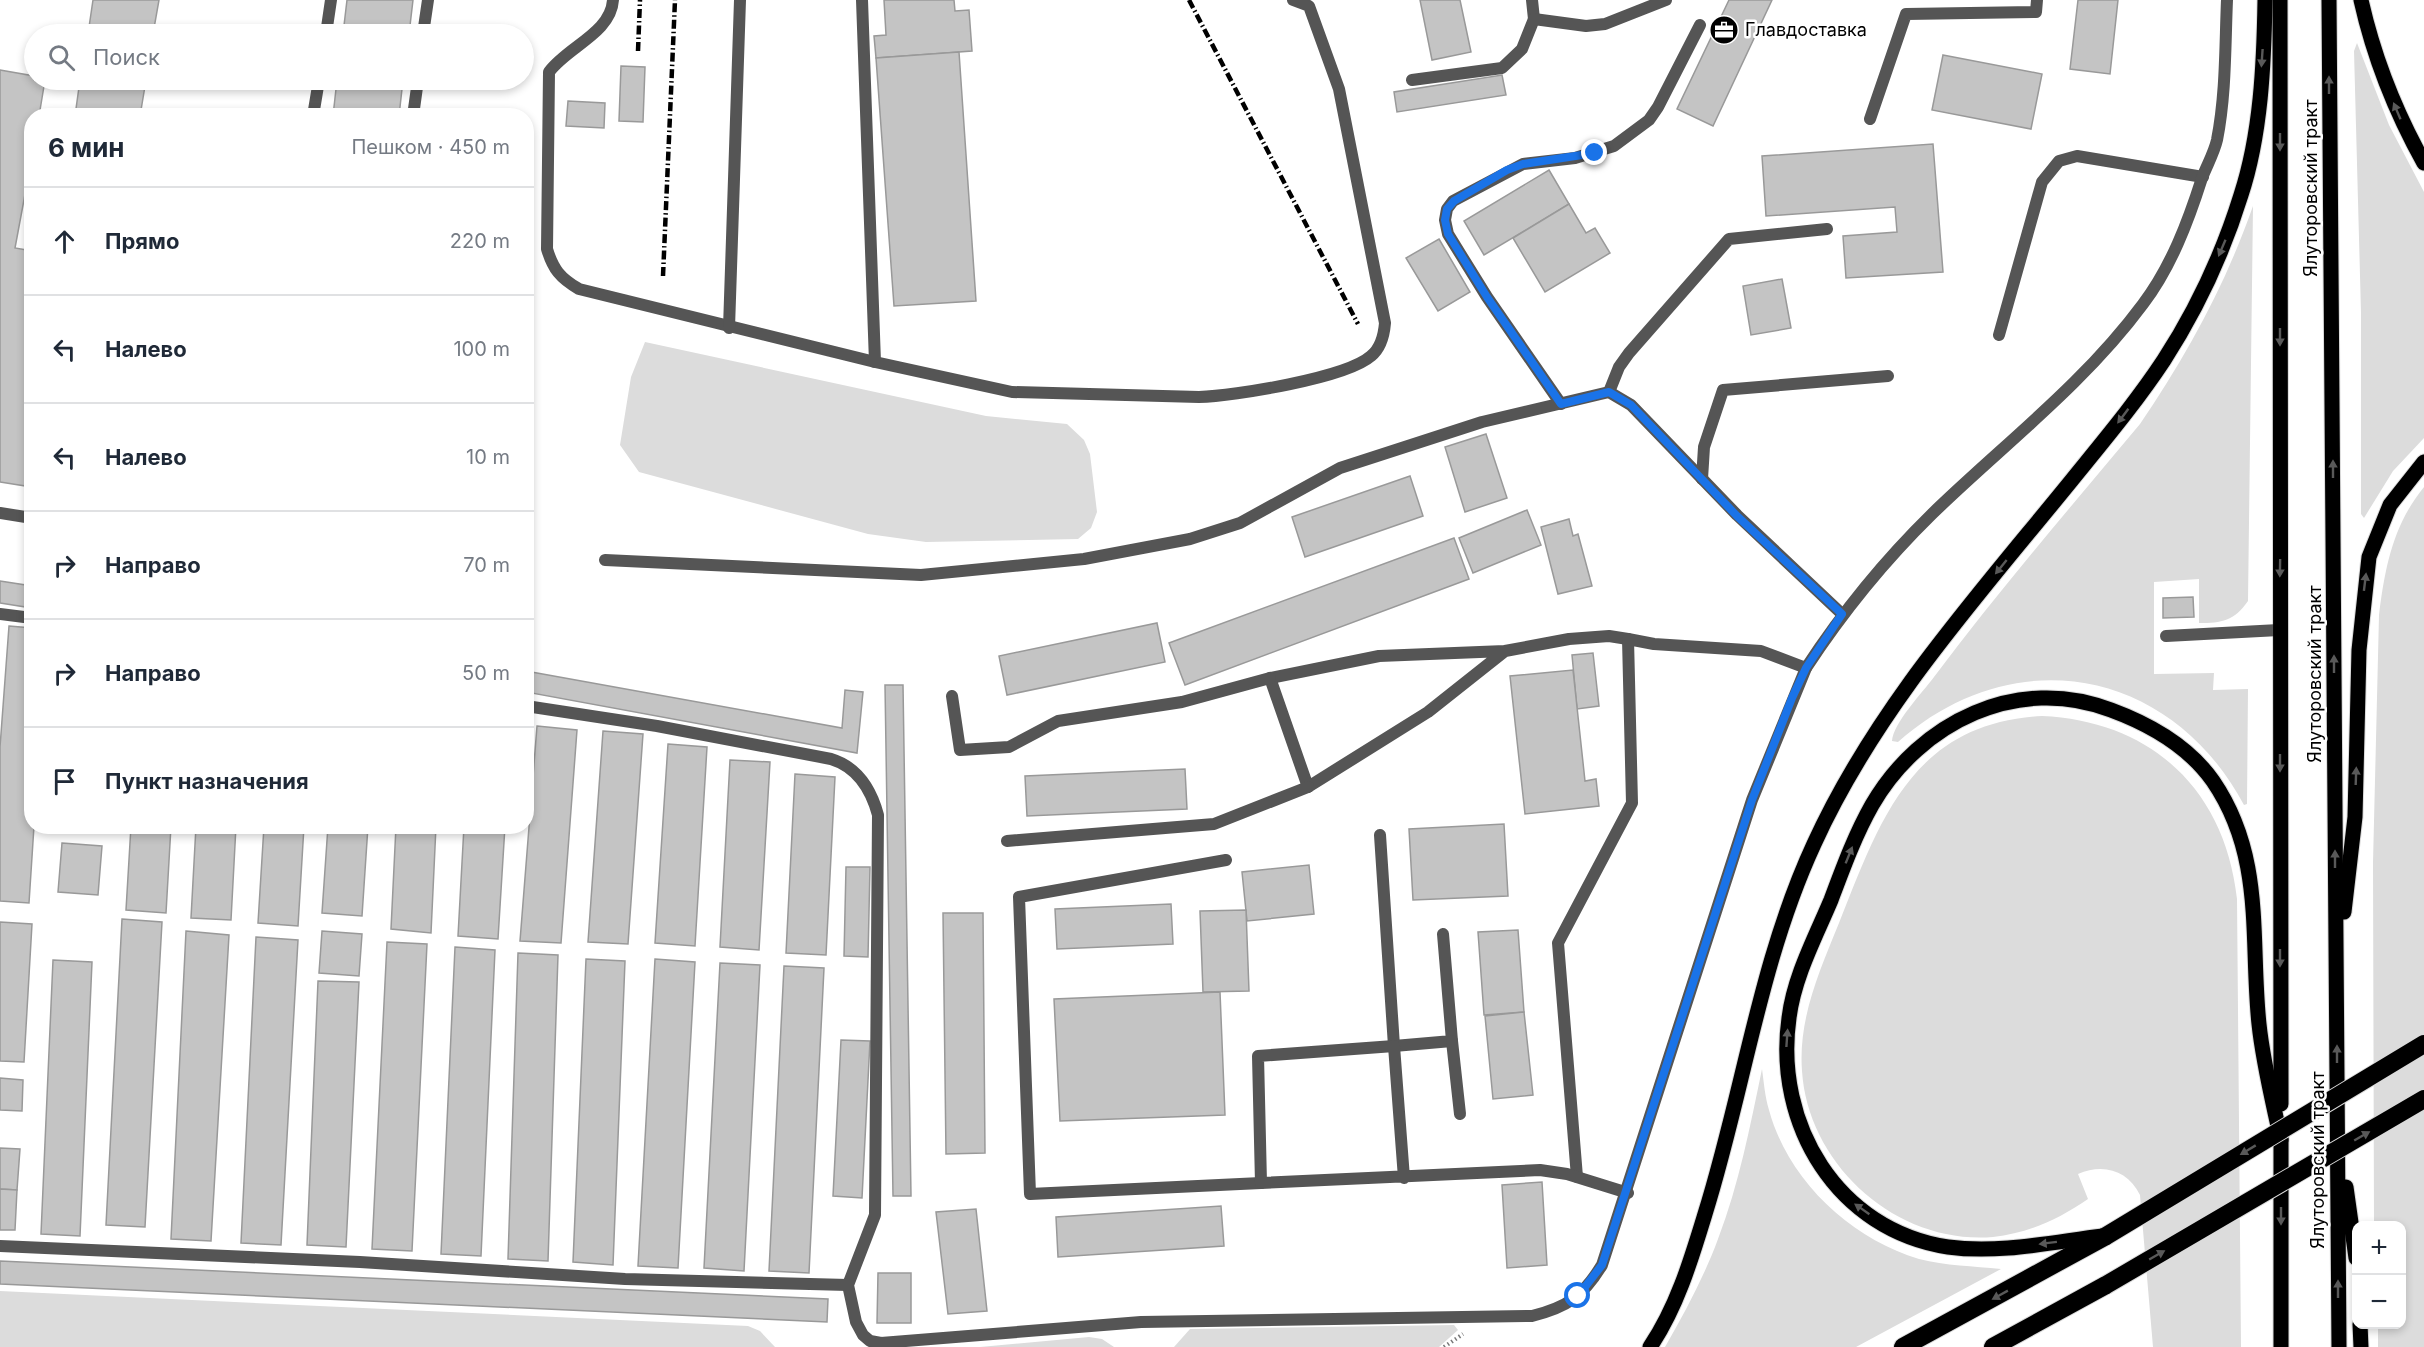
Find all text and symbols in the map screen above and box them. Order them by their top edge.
office icon: Главдоставка [1708,14,1740,46]
place label: Главдоставка [1745,19,1867,40]
search box [24,24,534,90]
icon: search [45,41,78,74]
text: Поиск [93,44,160,70]
one-way arrow [2257,49,2267,68]
one-way arrow [2324,75,2334,94]
street label: Ялуторовский тракт [2300,99,2321,277]
one-way arrow [2392,102,2402,120]
text: 6 мин [48,132,125,163]
one-way arrow [2275,133,2285,152]
text: Пешком · 450 m [351,135,510,159]
route end [1581,139,1607,165]
icon: ahead [48,225,81,258]
text: Прямо [105,228,179,254]
text: 220 m [450,229,510,253]
one-way arrow [2217,239,2226,257]
one-way arrow [2275,328,2285,347]
icon: left [48,333,81,366]
text: Налево [105,336,187,362]
text: 100 m [453,337,510,361]
one-way arrow [2118,408,2130,423]
icon: left [48,441,81,474]
text: Налево [105,444,187,470]
text: 10 m [466,445,510,469]
one-way arrow [2328,459,2337,478]
icon: right [48,549,81,582]
text: Направо [105,552,201,578]
text: 70 m [463,553,510,577]
one-way arrow [1994,559,2007,575]
one-way arrow [2275,559,2285,578]
one-way arrow [2360,572,2369,591]
street label: Ялуторовский тракт [2304,585,2325,763]
one-way arrow [2329,654,2339,673]
icon: right [48,657,81,690]
text: Направо [105,660,201,686]
text: 50 m [462,661,510,685]
one-way arrow [2275,754,2285,773]
icon: arrive [48,765,81,798]
one-way arrow [2351,767,2361,786]
text: Пункт назначения [105,768,309,794]
one-way arrow [1844,845,1854,863]
one-way arrow [2330,849,2340,868]
one-way arrow [2275,949,2285,968]
one-way arrow [1782,1029,1791,1048]
one-way arrow [2332,1044,2342,1063]
street label: Ялуторовский тракт [2307,1071,2328,1249]
one-way arrow [2354,1130,2370,1141]
one-way arrow [2239,1145,2256,1155]
one-way arrow [1855,1203,1871,1215]
one-way arrow [2276,1207,2286,1226]
map controls [2352,1221,2406,1329]
button: + [2352,1221,2406,1275]
one-way arrow [2038,1238,2057,1247]
one-way arrow [2149,1250,2166,1260]
button: − [2352,1275,2406,1329]
one-way arrow [2334,1279,2343,1298]
route start [1564,1282,1590,1308]
one-way arrow [1991,1290,2008,1300]

